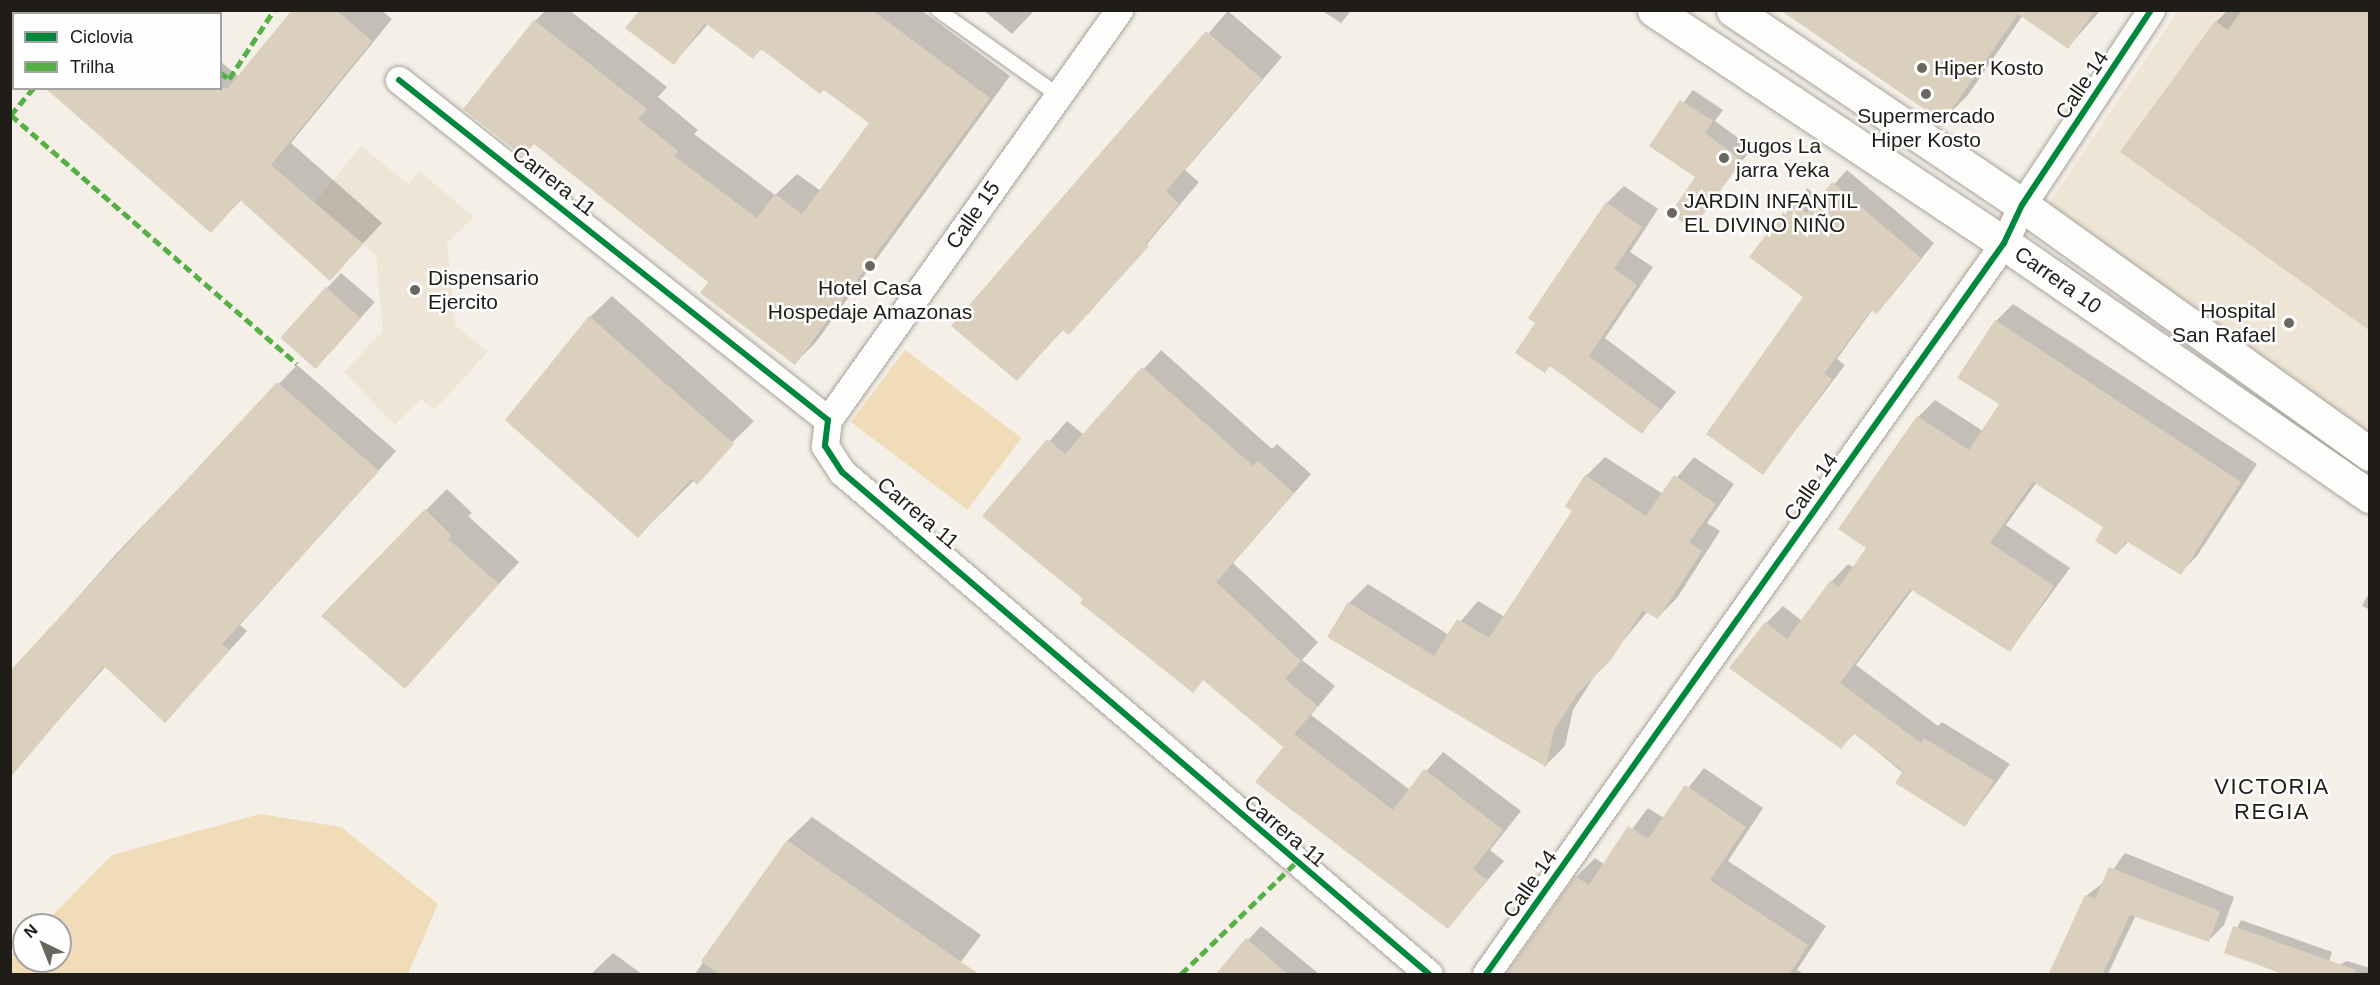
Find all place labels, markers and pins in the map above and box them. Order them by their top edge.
place label: Hiper Kosto [1934,55,2044,81]
marker: Hiper Kosto [1915,61,1929,75]
marker: Supermercado Hiper Kosto [1919,87,1933,101]
place label: Supermercado Hiper Kosto [1857,103,1995,153]
place label: Jugos La jarra Yeka [1736,133,1830,183]
marker: Jugos La jarra Yeka [1717,151,1731,165]
place label: JARDIN INFANTIL EL DIVINO NIÑO [1684,188,1858,238]
marker: JARDIN INFANTIL EL DIVINO NIÑO [1665,206,1679,220]
marker: Hotel Casa Hospedaje Amazonas [863,259,877,273]
place label: Dispensario Ejercito [428,265,539,315]
place label: Hotel Casa Hospedaje Amazonas [767,275,973,325]
marker: Dispensario Ejercito [406,281,424,299]
place label: Hospital San Rafael [2172,298,2276,348]
marker: Hospital San Rafael [2280,314,2298,332]

